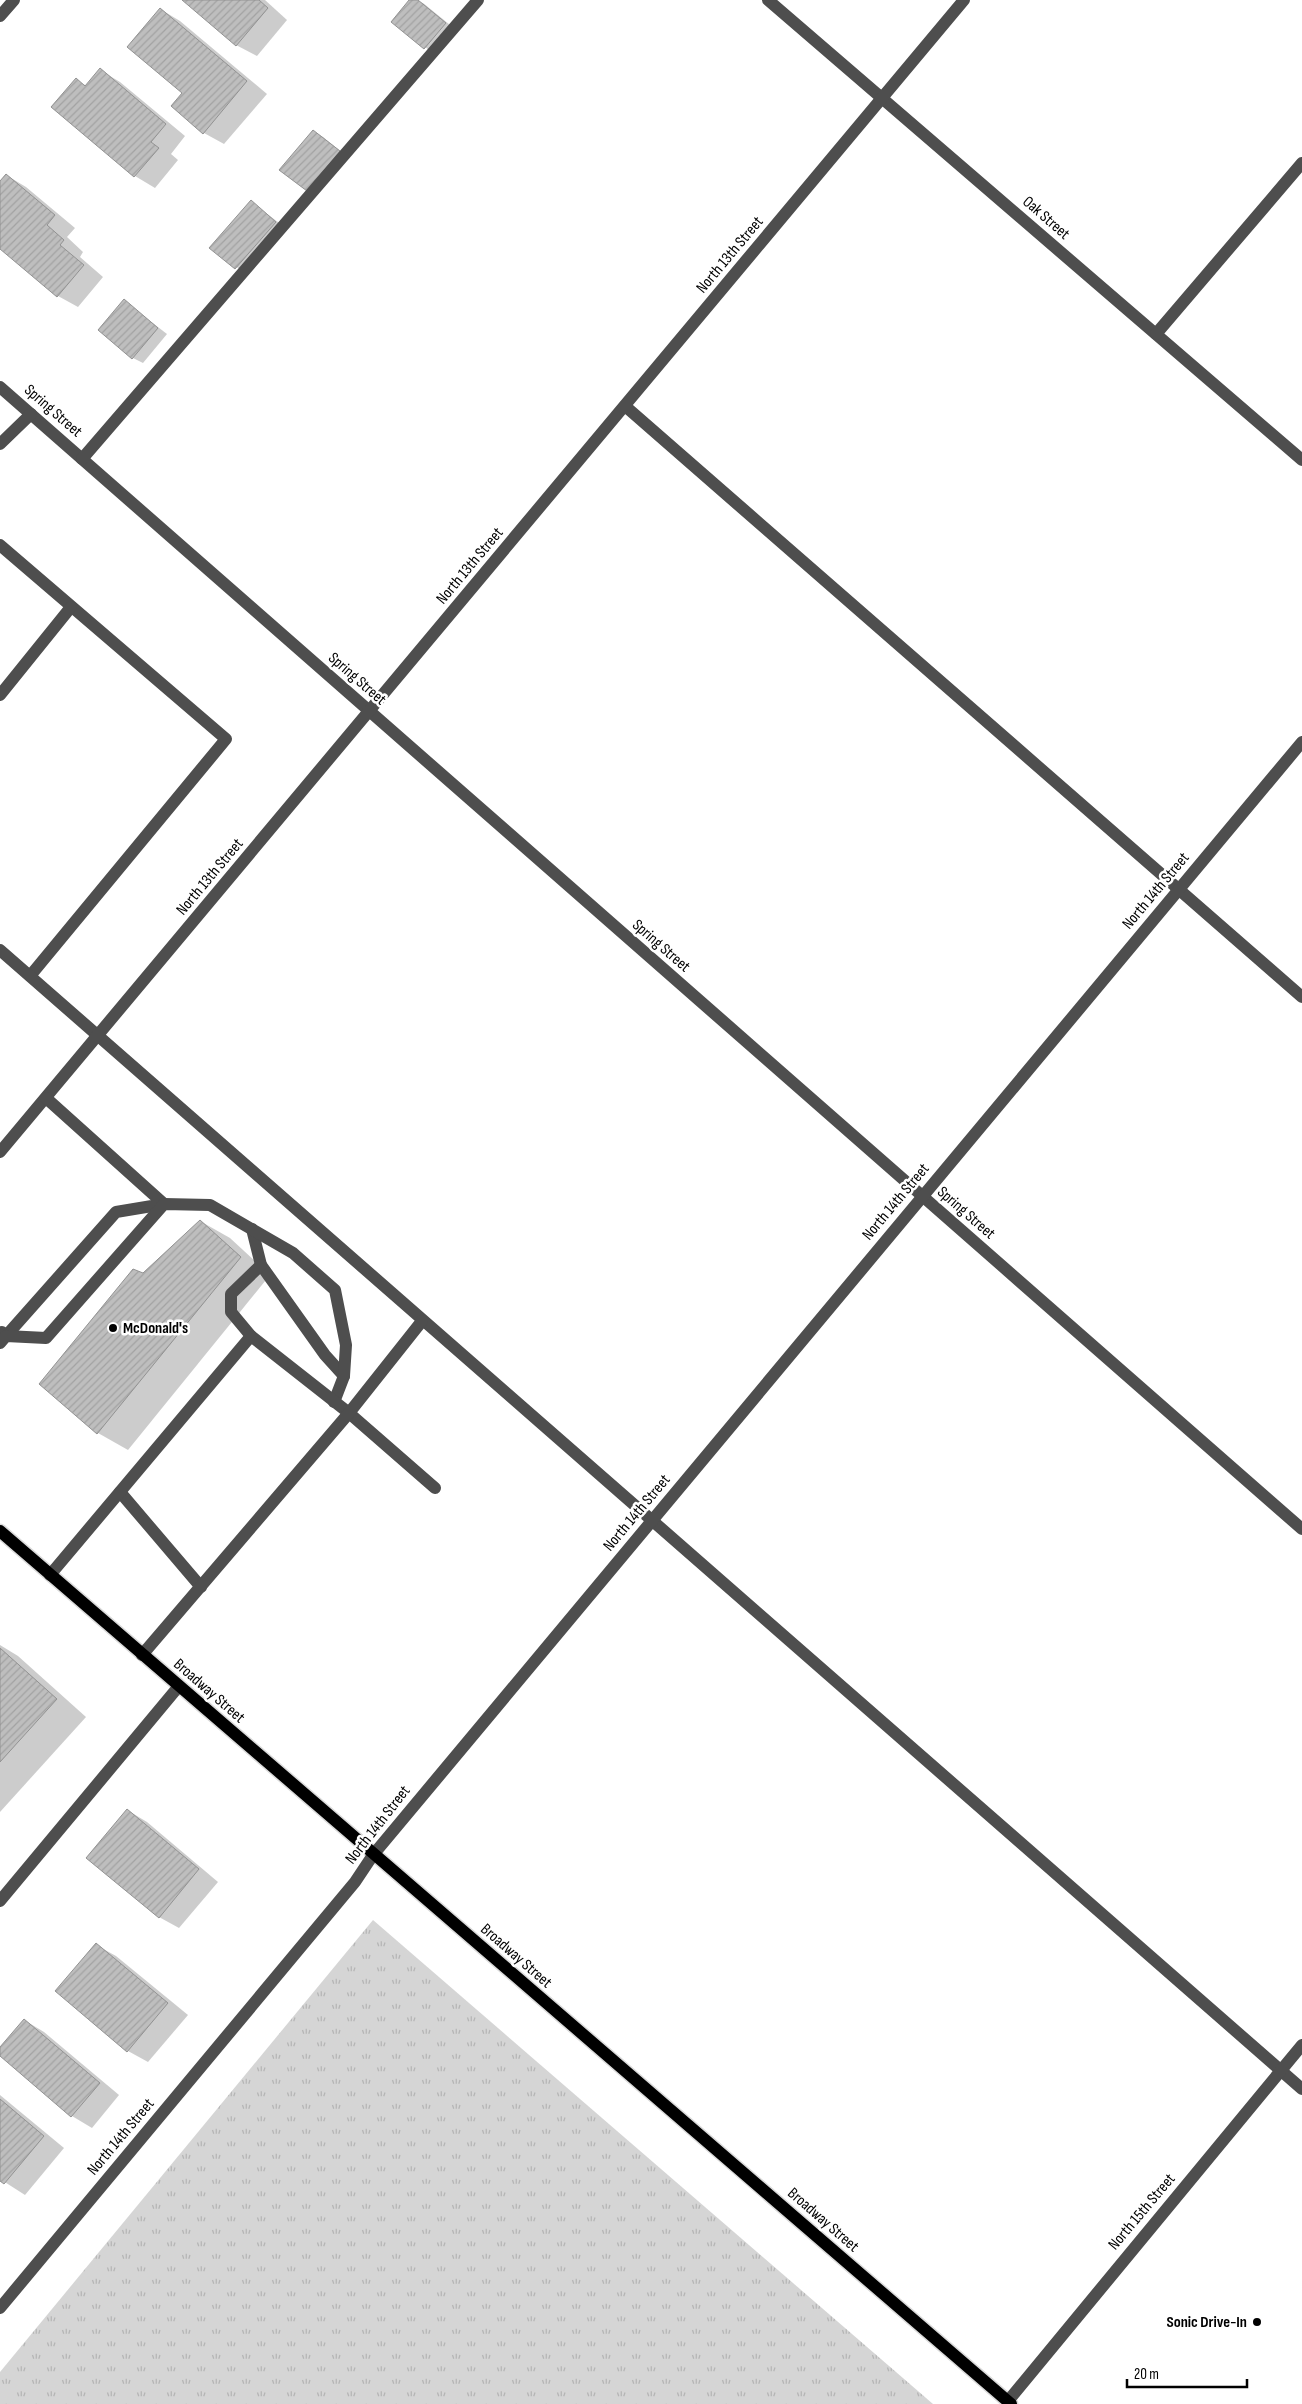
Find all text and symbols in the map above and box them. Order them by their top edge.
street label: Oak Street [1019,192,1074,244]
street label: North 13th Street [692,213,768,297]
street label: Spring Street [20,381,86,441]
street label: North 13th Street [432,524,508,608]
street label: Spring Street [324,649,390,709]
street label: North 13th Street [172,835,248,919]
street label: North 14th Street [1118,849,1194,933]
street label: Spring Street [628,916,694,976]
street label: North 14th Street [858,1160,934,1244]
street label: Spring Street [933,1183,999,1243]
place label: McDonald's [123,1319,188,1338]
marker: McDonald's [107,1322,119,1334]
street label: North 14th Street [599,1471,675,1555]
street label: Broadway Street [169,1655,249,1727]
street label: North 14th Street [342,1782,415,1868]
street label: Broadway Street [476,1920,556,1992]
street label: North 14th Street [83,2095,159,2179]
street label: North 15th Street [1105,2170,1180,2254]
street label: Broadway Street [783,2184,863,2256]
place label: Sonic Drive-In [1167,2313,1247,2332]
marker: Sonic Drive-In [1251,2316,1263,2328]
scale bar [1127,2356,1247,2388]
text: 20 m [1134,2365,1159,2384]

